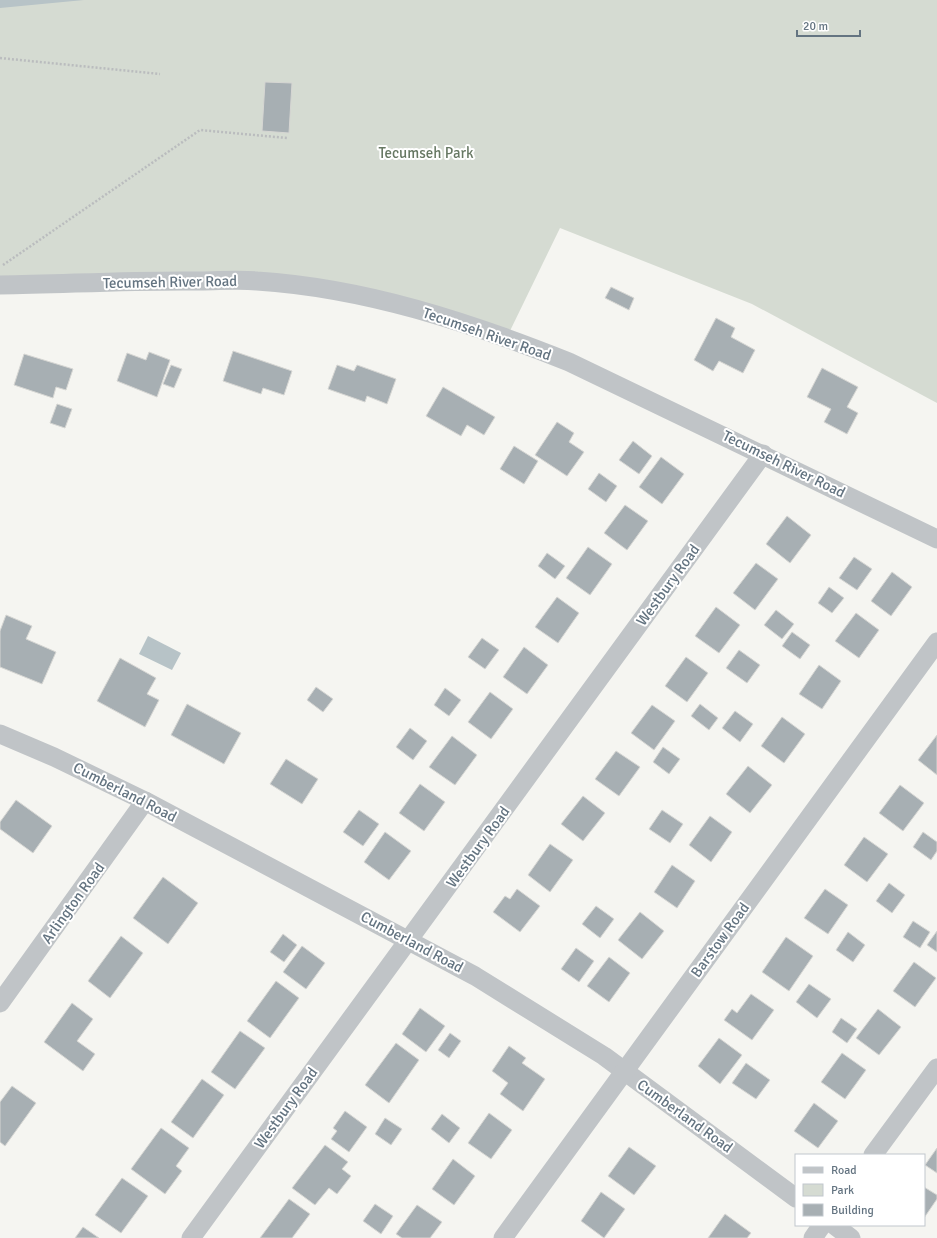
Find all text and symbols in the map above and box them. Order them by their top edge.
scale bar [797,12,860,38]
text: 20 m [803,19,828,34]
park label: Tecumseh Park [378,144,474,162]
street label: Tecumseh River Road [103,272,237,292]
street label: Tecumseh River Road [421,304,554,364]
street label: Tecumseh River Road [720,426,848,502]
street label: Westbury Road [633,541,703,629]
street label: Cumberland Road [70,758,180,826]
street label: Westbury Road [443,803,513,891]
street label: Arlington Road [38,859,108,947]
street label: Barstow Road [687,899,753,981]
street label: Cumberland Road [358,907,466,977]
street label: Westbury Road [251,1064,321,1152]
street label: Cumberland Road [634,1075,736,1157]
legend [795,1154,925,1226]
text: Road [831,1163,857,1178]
text: Park [831,1183,854,1198]
text: Building [831,1203,874,1218]

